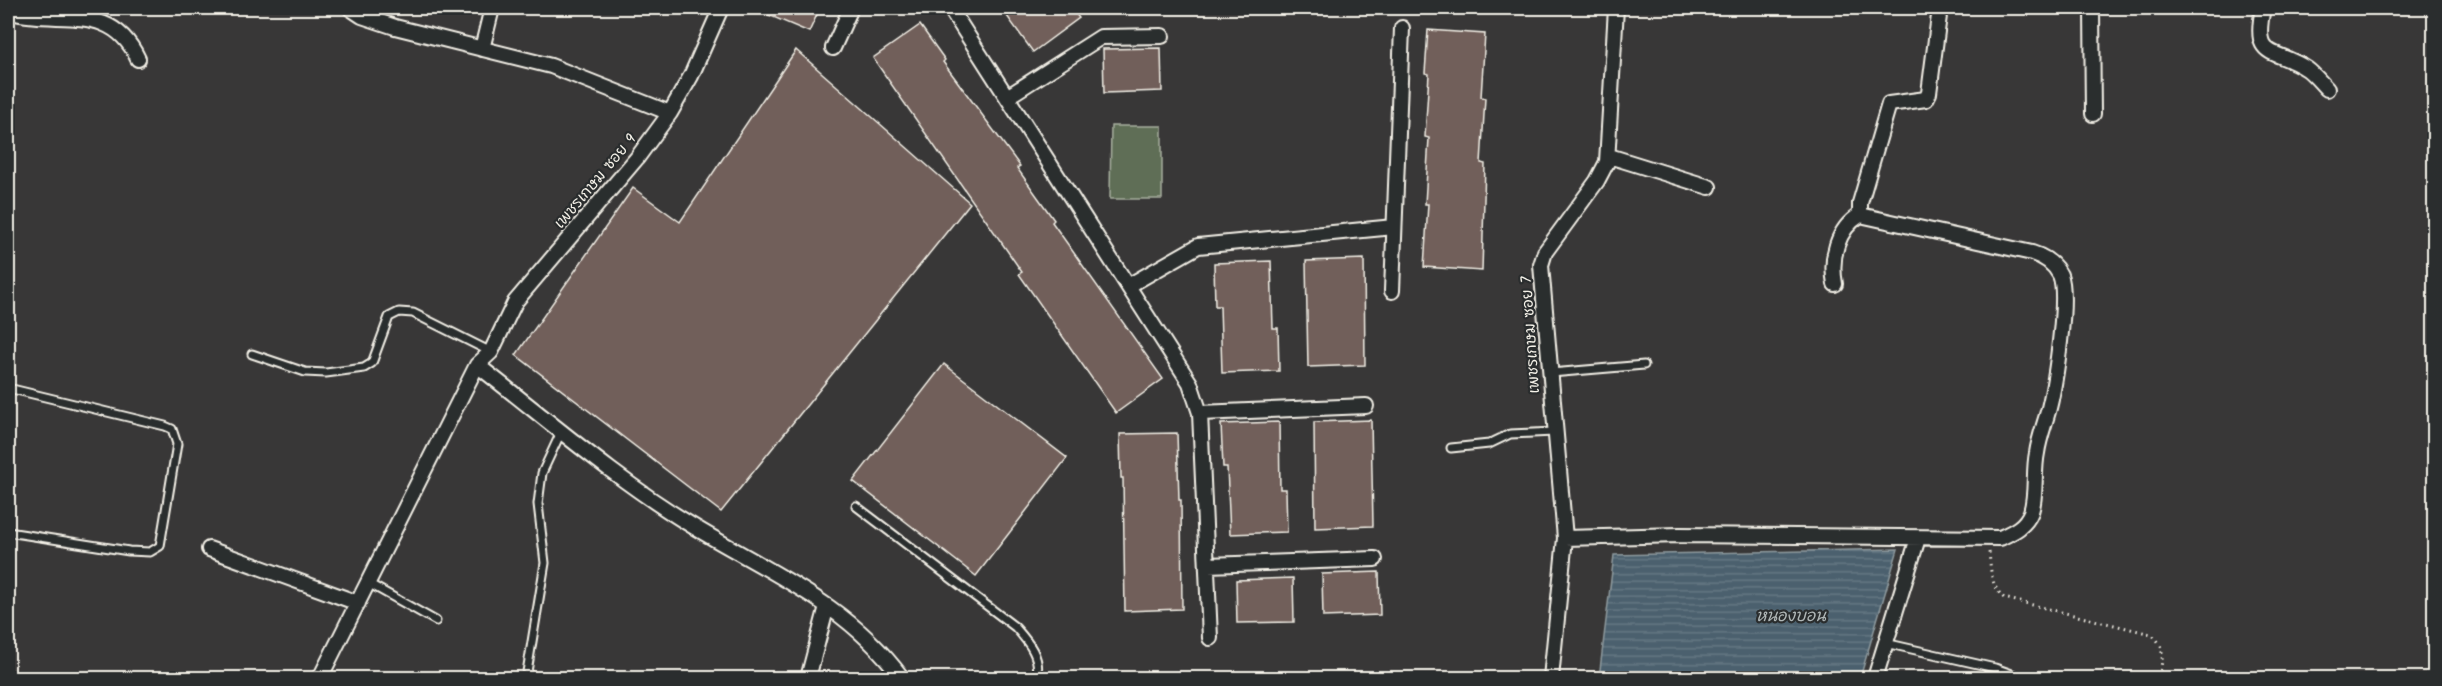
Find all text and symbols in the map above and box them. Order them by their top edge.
street label: เพชรเกษม ซอย 9 [549,128,643,234]
street label: เพชรเกษม ซอย 7 [1515,275,1547,394]
water label: หนองบอน [1756,604,1827,629]

